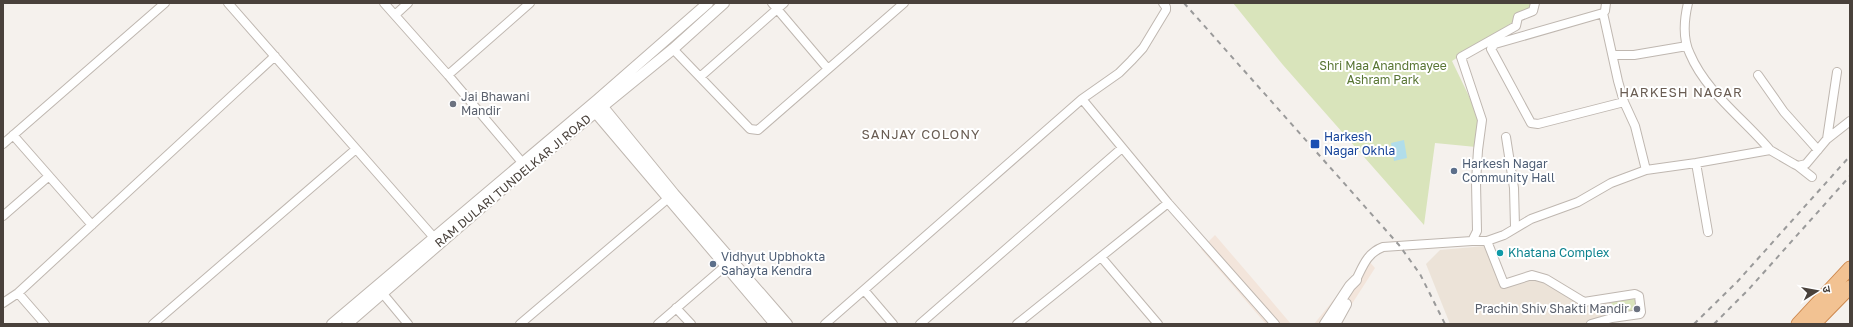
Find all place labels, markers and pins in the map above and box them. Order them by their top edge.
place label: Jai Bhawani Mandir [461,89,530,118]
marker: Jai Bhawani Mandir [448,99,458,109]
place label: Harkesh Nagar Okhla [1324,129,1395,158]
marker: Harkesh Nagar Okhla [1309,138,1321,150]
place label: Harkesh Nagar Community Hall [1462,156,1555,185]
marker: Harkesh Nagar Community Hall [1449,166,1459,176]
place label: Khatana Complex [1508,245,1610,260]
marker: Khatana Complex [1495,248,1505,258]
place label: Vidhyut Upbhokta Sahayta Kendra [721,249,825,278]
marker: Vidhyut Upbhokta Sahayta Kendra [708,259,718,269]
place label: Prachin Shiv Shakti Mandir [1475,301,1629,316]
marker: Prachin Shiv Shakti Mandir [1632,304,1642,314]

